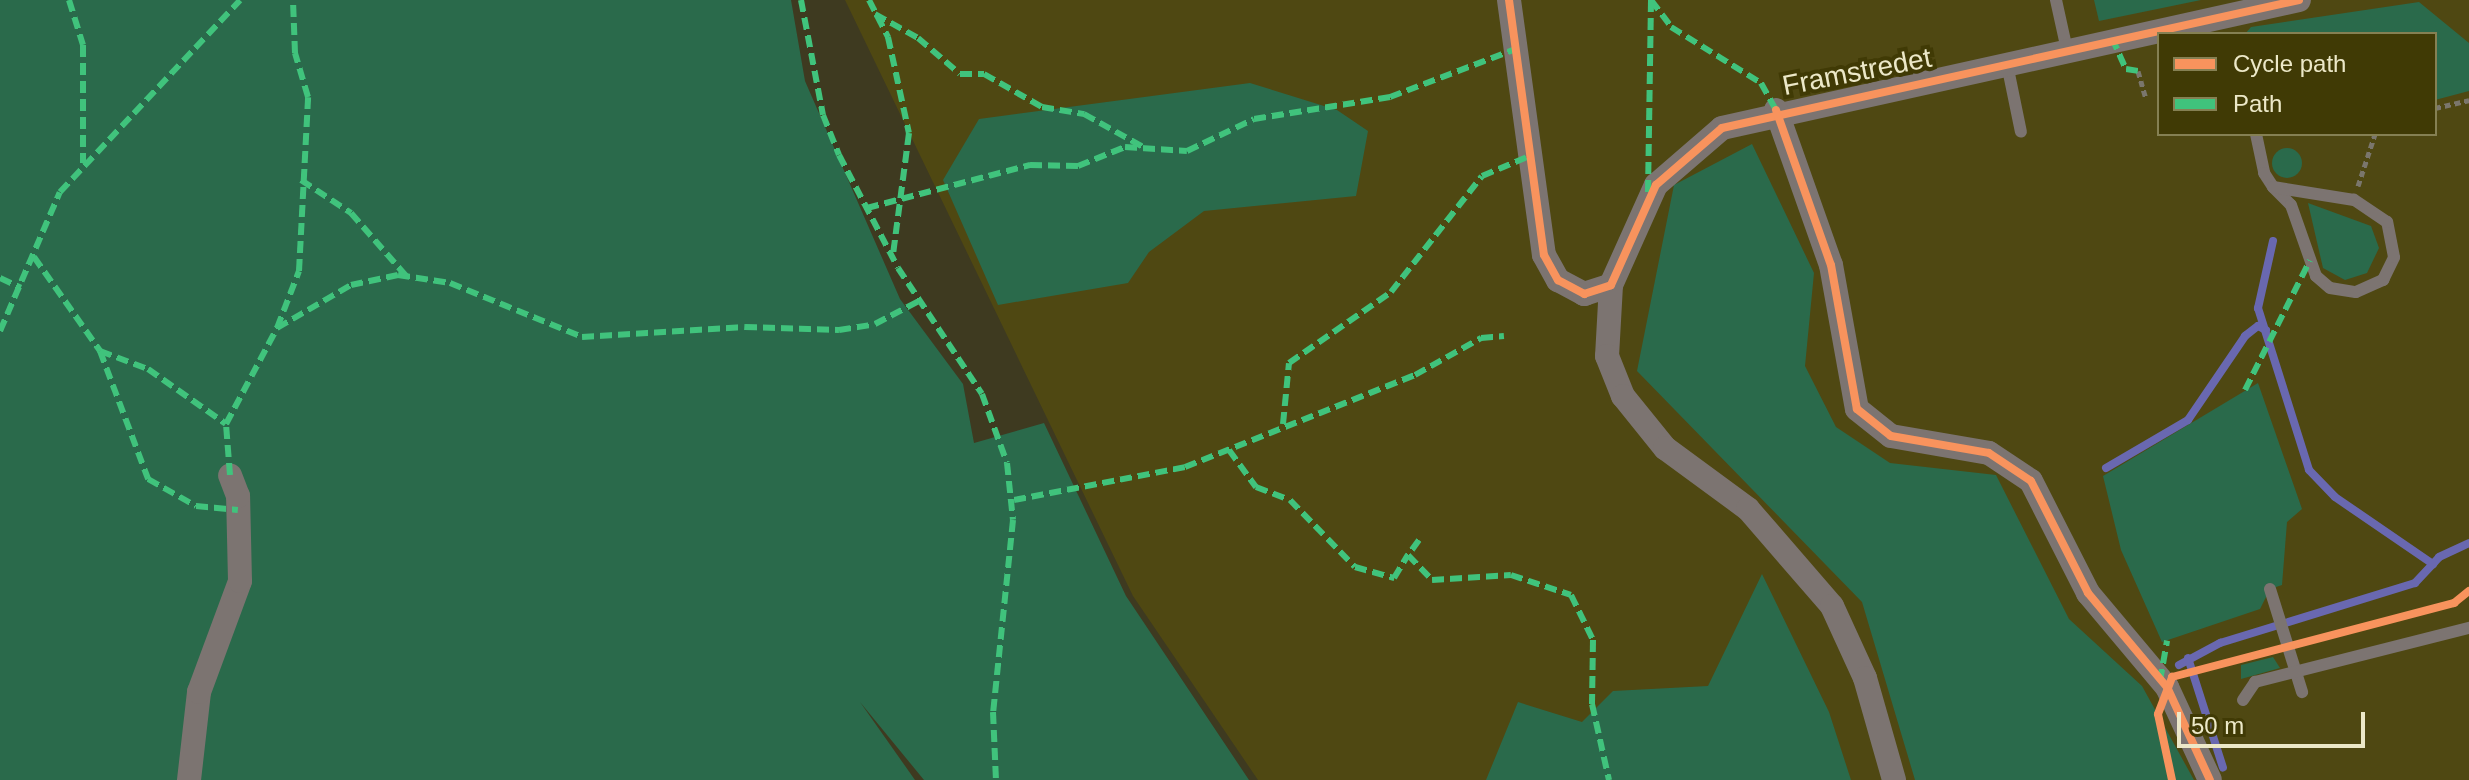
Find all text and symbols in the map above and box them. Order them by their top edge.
legend [2157,32,2437,136]
street label: Framstredet [1780,41,1934,103]
text: Cycle path [2233,50,2346,77]
text: Path [2233,90,2282,117]
scale bar [2181,696,2369,746]
text: 50 m [2191,712,2244,739]

